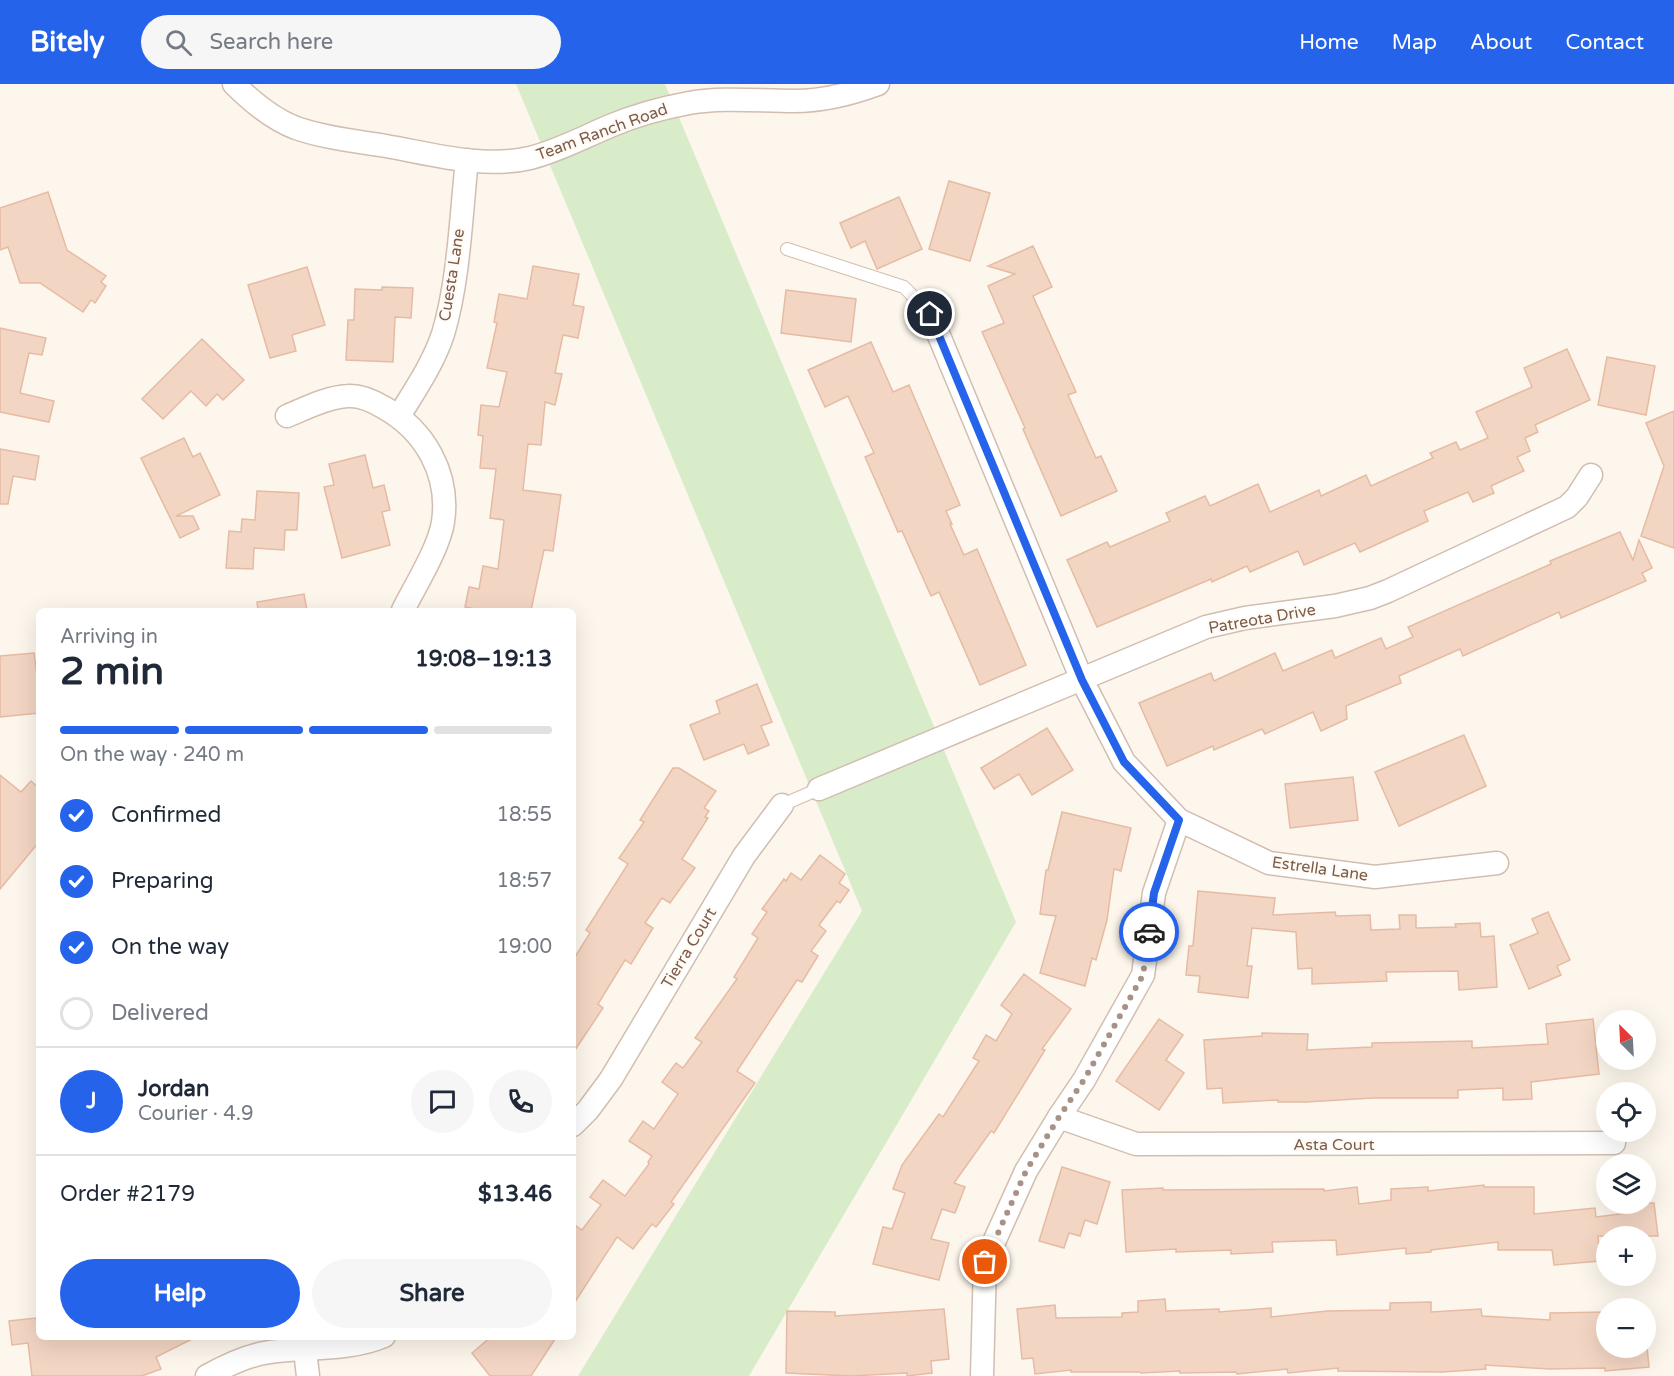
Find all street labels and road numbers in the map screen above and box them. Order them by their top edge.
street label: Team Ranch Road [534,99,670,165]
street label: Cuesta Lane [435,227,469,323]
street label: Patreota Drive [1207,600,1317,638]
street label: Estrella Lane [1271,852,1369,886]
street label: Tierra Court [657,904,721,992]
street label: Asta Court [1293,1135,1375,1155]

